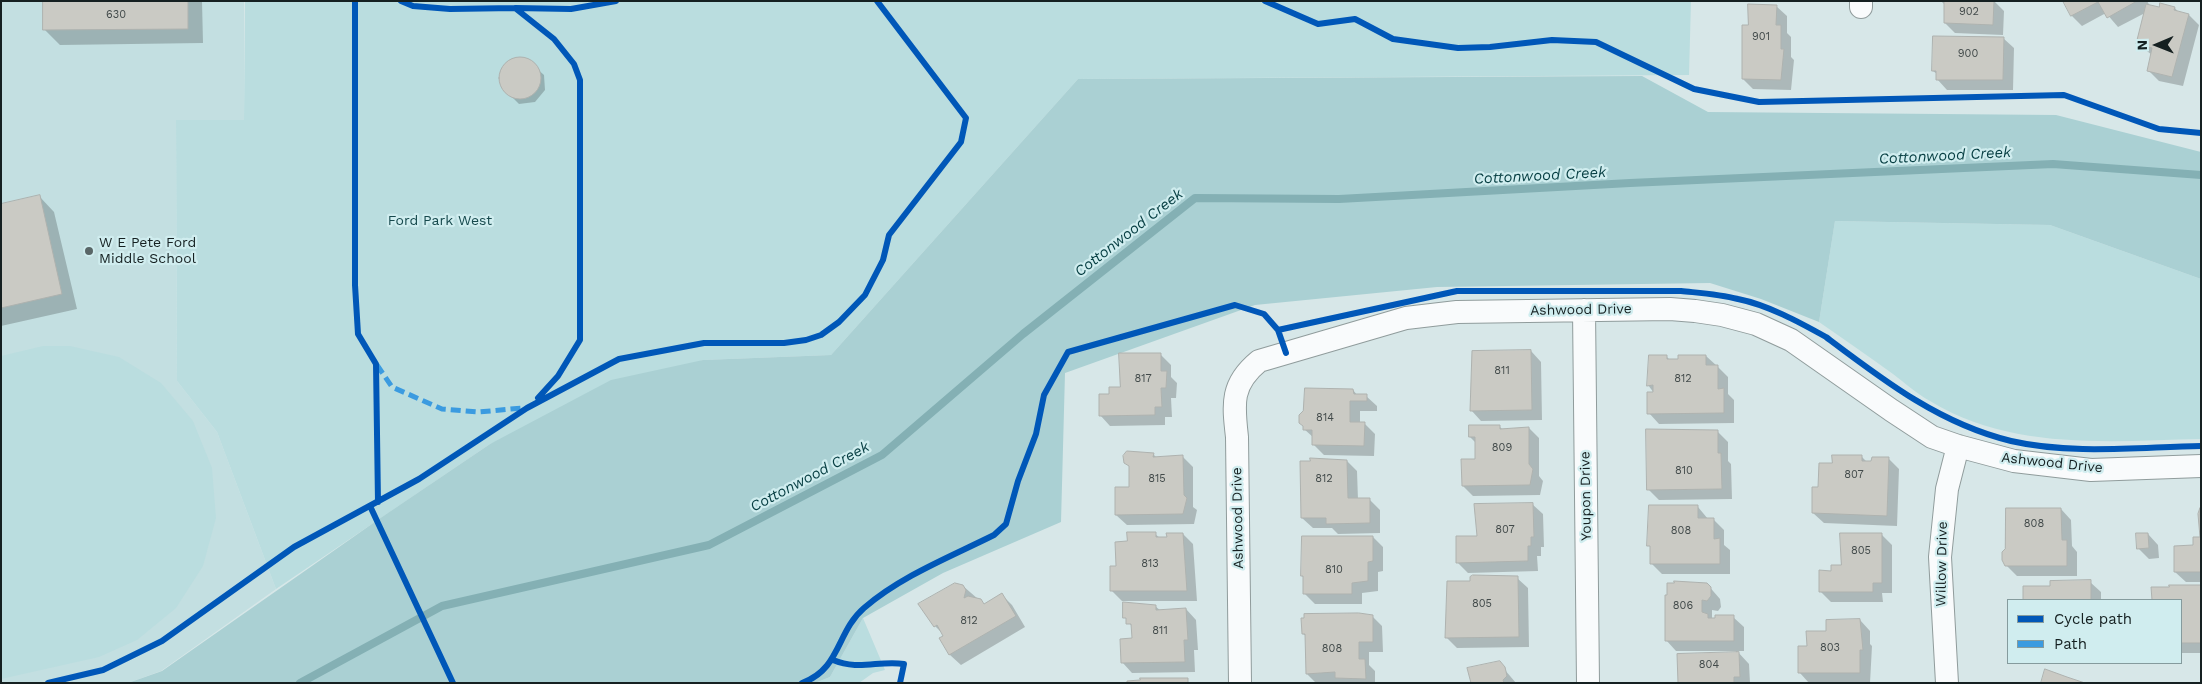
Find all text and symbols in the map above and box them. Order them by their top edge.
house number: 902 [1959,5,1979,19]
house number: 630 [106,8,126,22]
north arrow [2132,20,2182,70]
house number: 901 [1752,30,1770,44]
text: N [2134,40,2150,51]
house number: 900 [1958,47,1978,61]
water label: Cottonwood Creek [1878,144,2012,168]
water label: Cottonwood Creek [1473,164,1607,188]
water label: Cottonwood Creek [1071,185,1187,281]
park label: Ford Park West [388,213,492,229]
place label: W E Pete Ford Middle School [99,235,196,268]
marker: W E Pete Ford Middle School [83,245,95,257]
street label: Ashwood Drive [1530,301,1632,319]
house number: 811 [1494,364,1510,378]
house number: 817 [1134,372,1152,386]
house number: 812 [1674,372,1692,386]
house number: 814 [1316,411,1334,425]
water label: Cottonwood Creek [747,438,873,516]
house number: 809 [1492,441,1512,455]
street label: Ashwood Drive [2001,449,2103,477]
street label: Youpon Drive [1577,451,1595,541]
house number: 810 [1675,464,1693,478]
street label: Ashwood Drive [1229,467,1247,569]
house number: 807 [1844,468,1864,482]
house number: 815 [1148,472,1166,486]
house number: 812 [1315,472,1333,486]
house number: 808 [2024,517,2044,531]
street label: Willow Drive [1933,521,1951,607]
house number: 807 [1495,523,1515,537]
house number: 808 [1671,524,1691,538]
house number: 805 [1851,544,1871,558]
house number: 813 [1141,557,1159,571]
house number: 810 [1325,563,1343,577]
house number: 805 [1472,597,1492,611]
house number: 806 [1673,599,1693,613]
legend [2007,599,2182,664]
text: Cycle path [2054,610,2132,628]
house number: 812 [960,614,978,628]
house number: 811 [1152,624,1168,638]
text: Path [2054,635,2087,653]
house number: 803 [1820,641,1840,655]
house number: 808 [1322,642,1342,656]
house number: 804 [1699,658,1719,672]

